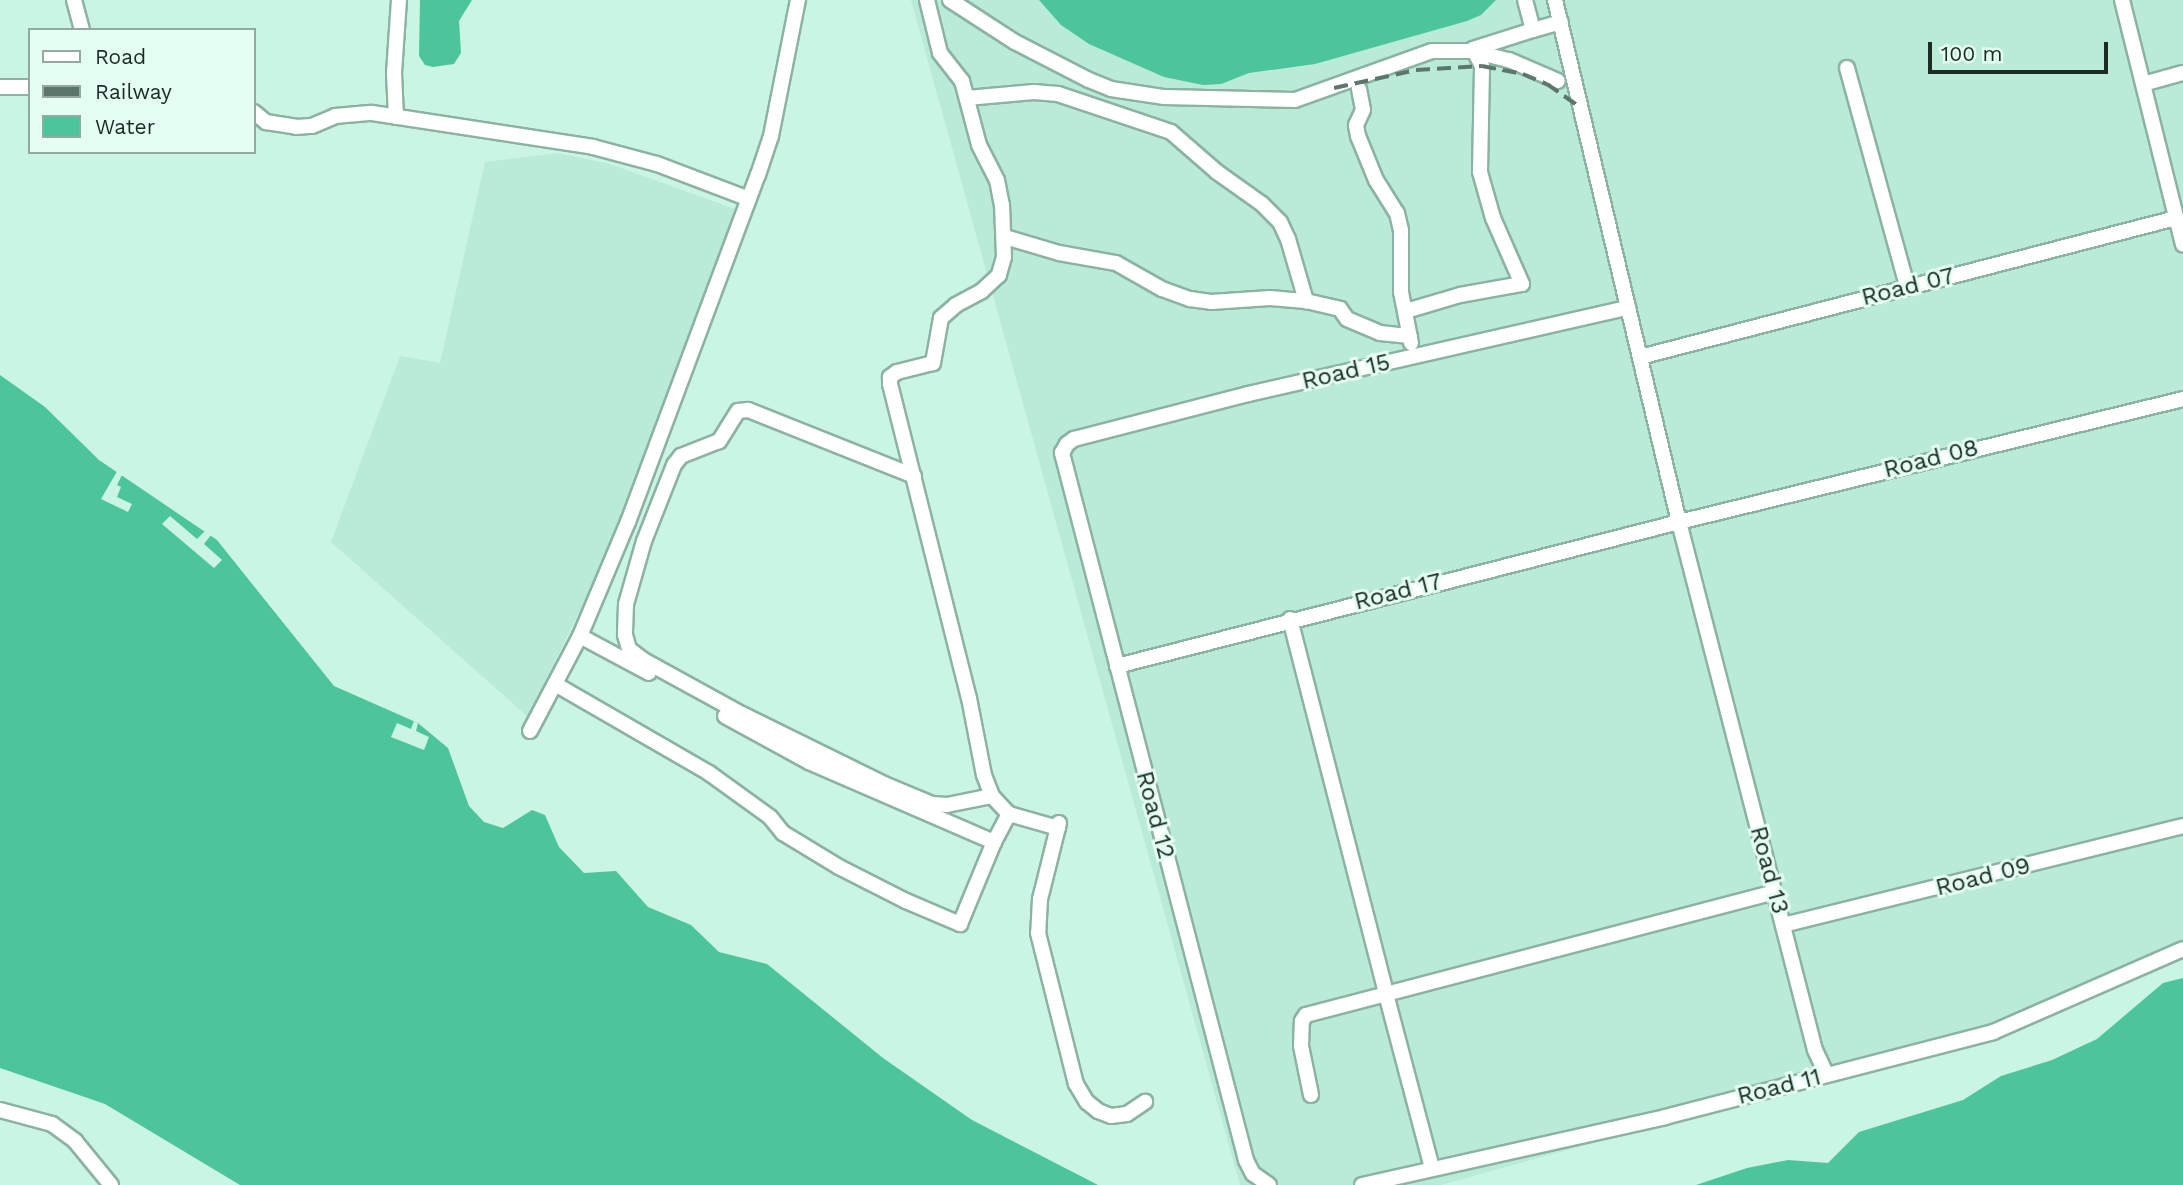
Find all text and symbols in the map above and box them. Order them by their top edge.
legend [28,28,256,154]
scale bar [1931,28,2111,72]
text: 100 m [1941,41,2003,66]
text: Road [95,44,146,69]
text: Railway [95,79,172,104]
text: Water [95,114,155,139]
street label: Road 07 [1859,262,1957,312]
street label: Road 15 [1299,348,1393,396]
street label: Road 08 [1881,433,1981,485]
street label: Road 17 [1351,567,1445,617]
street label: Road 12 [1129,768,1181,862]
street label: Road 13 [1743,823,1795,917]
street label: Road 09 [1933,851,2033,903]
street label: Road 11 [1734,1063,1824,1111]

